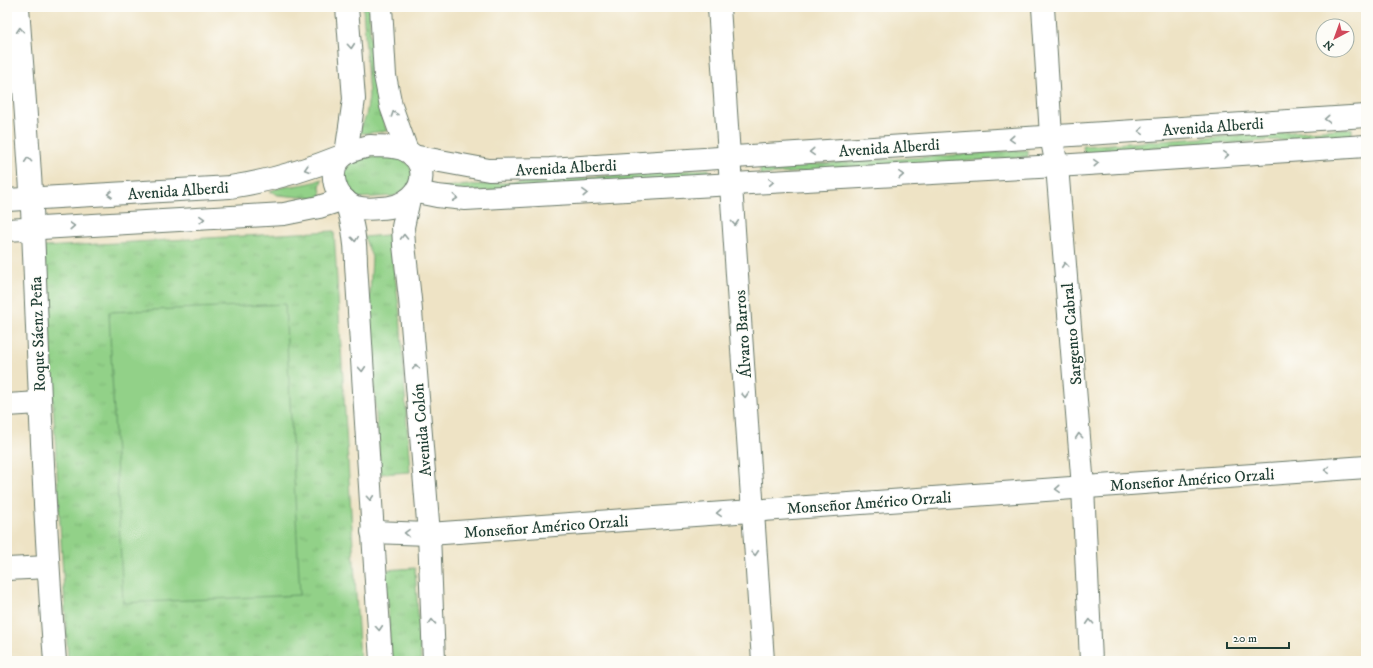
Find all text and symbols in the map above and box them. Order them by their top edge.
north arrow [1315,18,1355,58]
one-way arrow [15,27,24,33]
text: N [1321,37,1337,53]
one-way arrow [346,43,355,49]
one-way arrow [390,111,399,118]
street label: Avenida Alberdi [1162,113,1264,141]
one-way arrow [1324,115,1330,123]
one-way arrow [1138,126,1144,135]
street label: Avenida Alberdi [838,134,940,162]
one-way arrow [1009,135,1015,143]
one-way arrow [809,147,815,156]
one-way arrow [1223,150,1229,159]
street label: Avenida Alberdi [515,155,617,181]
one-way arrow [24,157,33,163]
one-way arrow [1093,159,1099,168]
one-way arrow [304,164,311,173]
one-way arrow [898,170,904,179]
street label: Avenida Alberdi [127,177,229,205]
one-way arrow [768,178,774,186]
one-way arrow [582,188,588,197]
one-way arrow [107,190,113,199]
one-way arrow [452,193,458,202]
one-way arrow [199,214,205,223]
one-way arrow [730,220,739,226]
one-way arrow [69,222,75,230]
one-way arrow [400,234,408,240]
one-way arrow [350,236,359,242]
one-way arrow [1061,262,1070,268]
street label: Roque Sáenz Peña [26,276,50,392]
street label: Sargento Cabral [1058,282,1086,386]
street label: Álvaro Barros [730,289,756,378]
one-way arrow [411,364,420,370]
one-way arrow [358,366,367,372]
street label: Avenida Colón [408,382,436,477]
one-way arrow [741,392,750,398]
one-way arrow [1074,433,1083,439]
street label: Monseñor Américo Orzali [1109,464,1275,496]
one-way arrow [1324,465,1330,474]
one-way arrow [1055,484,1061,493]
street label: Monseñor Américo Orzali [786,487,952,519]
one-way arrow [366,496,374,502]
one-way arrow [716,509,722,518]
street label: Monseñor Américo Orzali [463,511,629,543]
one-way arrow [404,529,410,537]
one-way arrow [751,550,760,556]
one-way arrow [428,619,437,625]
one-way arrow [1085,619,1094,625]
scale bar [1227,624,1289,650]
one-way arrow [374,625,383,631]
text: 20 m [1233,631,1257,646]

